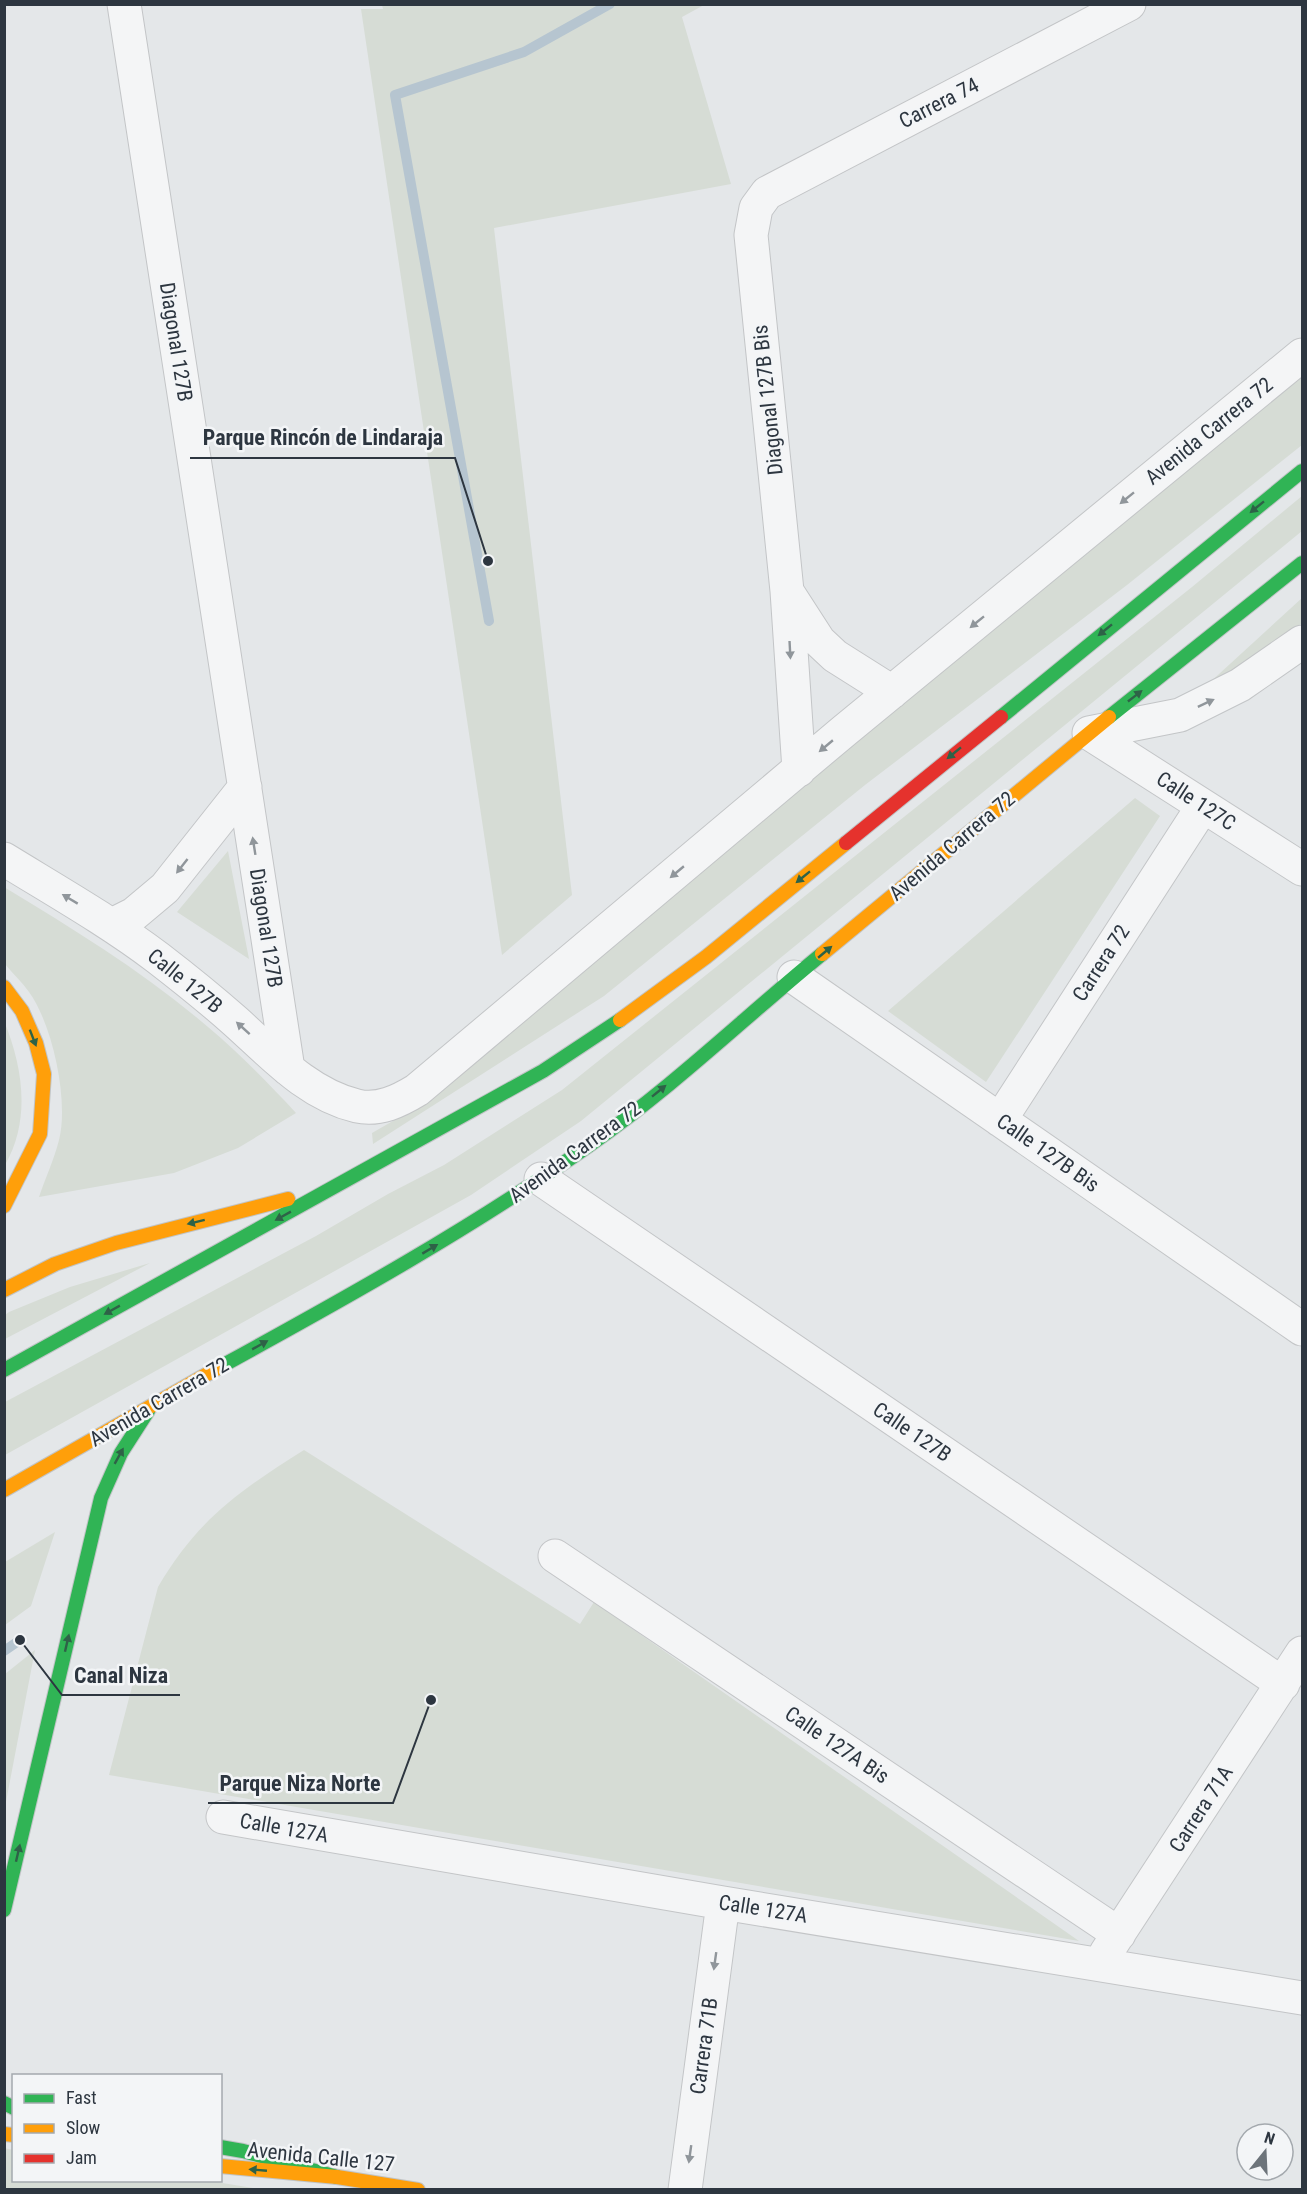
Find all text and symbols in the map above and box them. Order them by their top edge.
street label: Carrera 74 [895,73,983,133]
street label: Diagonal 127B [155,281,197,403]
street label: Diagonal 127B Bis [748,324,788,476]
street label: Avenida Carrera 72 [1141,372,1277,490]
callout: Parque Rincón de Lindaraja [190,418,455,458]
text: Parque Rincón de Lindaraja [203,425,443,450]
one-way arrow [1120,492,1135,504]
one-way arrow [1249,501,1265,514]
one-way arrow [969,616,985,629]
one-way arrow [1098,623,1113,636]
one-way arrow [786,640,795,659]
one-way arrow [1127,690,1143,703]
one-way arrow [1198,698,1216,708]
one-way arrow [818,740,834,753]
one-way arrow [946,747,962,760]
street label: Calle 127C [1152,767,1240,835]
street label: Avenida Carrera 72 [884,786,1020,906]
one-way arrow [249,836,258,855]
one-way arrow [176,858,189,874]
one-way arrow [670,865,685,878]
street label: Diagonal 127B [245,867,287,989]
one-way arrow [795,870,811,883]
one-way arrow [62,894,78,905]
street label: Carrera 72 [1068,920,1134,1006]
street label: Calle 127B [143,944,227,1018]
one-way arrow [817,946,832,959]
one-way arrow [235,1021,250,1035]
one-way arrow [29,1029,39,1047]
one-way arrow [651,1085,666,1098]
street label: Avenida Carrera 72 [505,1096,645,1208]
street label: Calle 127B Bis [992,1109,1104,1197]
one-way arrow [274,1211,291,1221]
one-way arrow [187,1218,205,1228]
one-way arrow [422,1244,439,1254]
one-way arrow [103,1305,120,1315]
one-way arrow [252,1340,269,1350]
street label: Avenida Carrera 72 [85,1352,233,1452]
street label: Calle 127B [868,1397,956,1467]
one-way arrow [114,1447,124,1464]
one-way arrow [62,1634,72,1652]
callout: Canal Niza [62,1655,180,1695]
text: Canal Niza [74,1663,168,1688]
street label: Calle 127A Bis [780,1701,894,1789]
street label: Carrera 71A [1164,1761,1238,1857]
callout: Parque Niza Norte [208,1763,393,1803]
text: Parque Niza Norte [219,1771,381,1796]
street label: Calle 127A [238,1808,330,1848]
one-way arrow [13,1844,23,1862]
street label: Calle 127A [717,1890,809,1928]
one-way arrow [710,1952,720,1971]
street label: Carrera 71B [685,1996,723,2096]
legend [12,2074,222,2182]
text: Fast [66,2087,97,2108]
text: Slow [66,2117,101,2138]
north arrow [1235,2122,1295,2182]
text: N [1262,2128,1277,2149]
street label: Avenida Calle 127 [246,2137,396,2177]
one-way arrow [685,2145,694,2164]
text: Jam [66,2147,97,2168]
one-way arrow [248,2165,267,2175]

